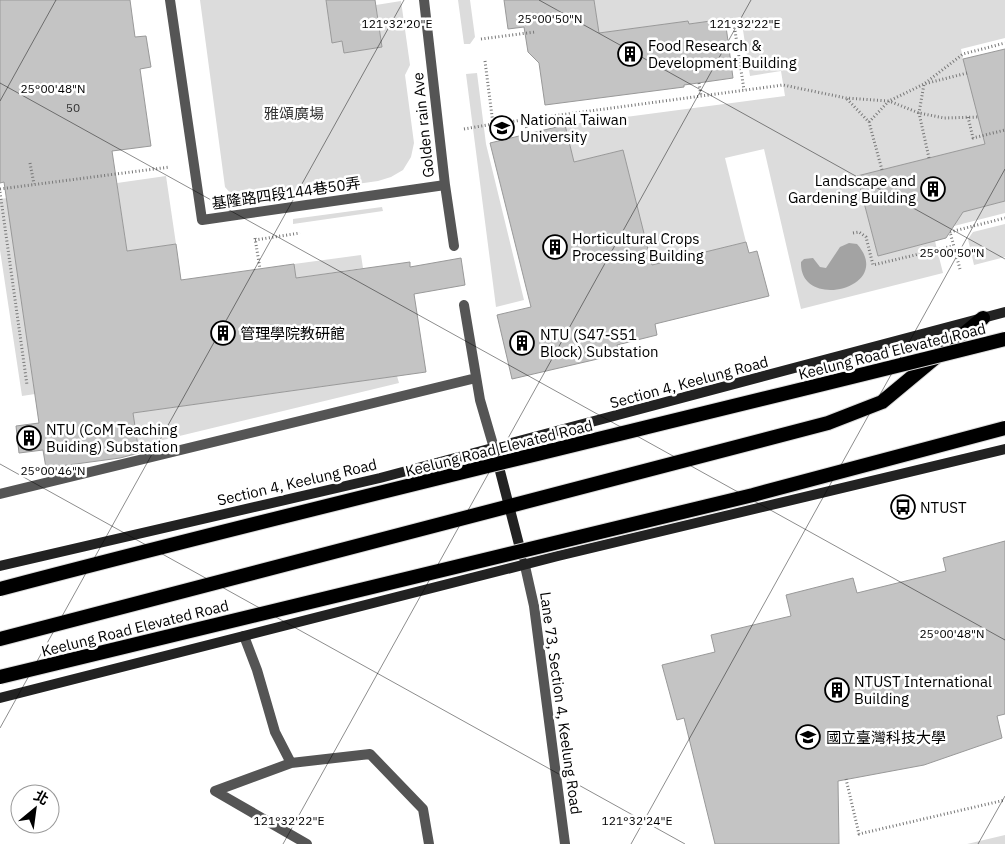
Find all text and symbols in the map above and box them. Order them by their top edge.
text: 25°00'50"N [517,11,583,26]
text: 121°32'20"E [362,16,432,31]
text: 121°32'22"E [710,16,780,31]
place label: Food Research & Development Building [648,36,797,72]
building icon: Food Research & Development Building [617,41,643,67]
street label: Golden rain Ave [408,71,438,179]
text: 25°00'48"N [20,81,86,96]
house number: 50 [66,100,80,115]
park label: 雅頌廣場 [264,104,324,123]
place label: National Taiwan University [520,110,627,146]
school or university icon: National Taiwan University [489,115,515,141]
place label: Landscape and Gardening Building [788,171,916,207]
street label: 基隆路四段144巷50弄 [210,173,362,213]
building icon: Landscape and Gardening Building [920,176,946,202]
place label: Horticultural Crops Processing Building [572,229,704,265]
building icon: Horticultural Crops Processing Building [542,234,568,260]
text: 25°00'50"N [919,245,985,260]
street label: Keelung Road Elevated Road [796,318,988,384]
building icon: 管理學院教研館 [210,320,236,346]
place label: 管理學院教研館 [240,324,345,343]
place label: NTU (S47-S51 Block) Substation [540,325,659,361]
building icon: NTU (S47-S51 Block) Substation [509,330,535,356]
street label: Section 4, Keelung Road [608,352,770,412]
street label: Keelung Road Elevated Road [403,415,595,481]
place label: NTU (CoM Teaching Buiding) Substation [46,420,178,456]
building icon: NTU (CoM Teaching Buiding) Substation [16,425,42,451]
street label: Section 4, Keelung Road [215,454,379,510]
text: 25°00'46"N [20,463,86,478]
bus stop icon: NTUST [890,494,916,520]
place label: NTUST [920,498,967,517]
street label: Lane 73, Section 4, Keelung Road [536,590,586,816]
street label: Keelung Road Elevated Road [39,595,231,661]
text: 25°00'48"N [919,626,985,641]
place label: NTUST International Building [854,672,992,708]
building icon: NTUST International Building [824,677,850,703]
school or university icon: 國立臺灣科技大學 [795,724,821,750]
place label: 國立臺灣科技大學 [826,728,946,747]
north arrow [10,784,60,834]
text: 北 [31,786,52,809]
text: 121°32'22"E [254,813,324,828]
text: 121°32'24"E [602,813,672,828]

